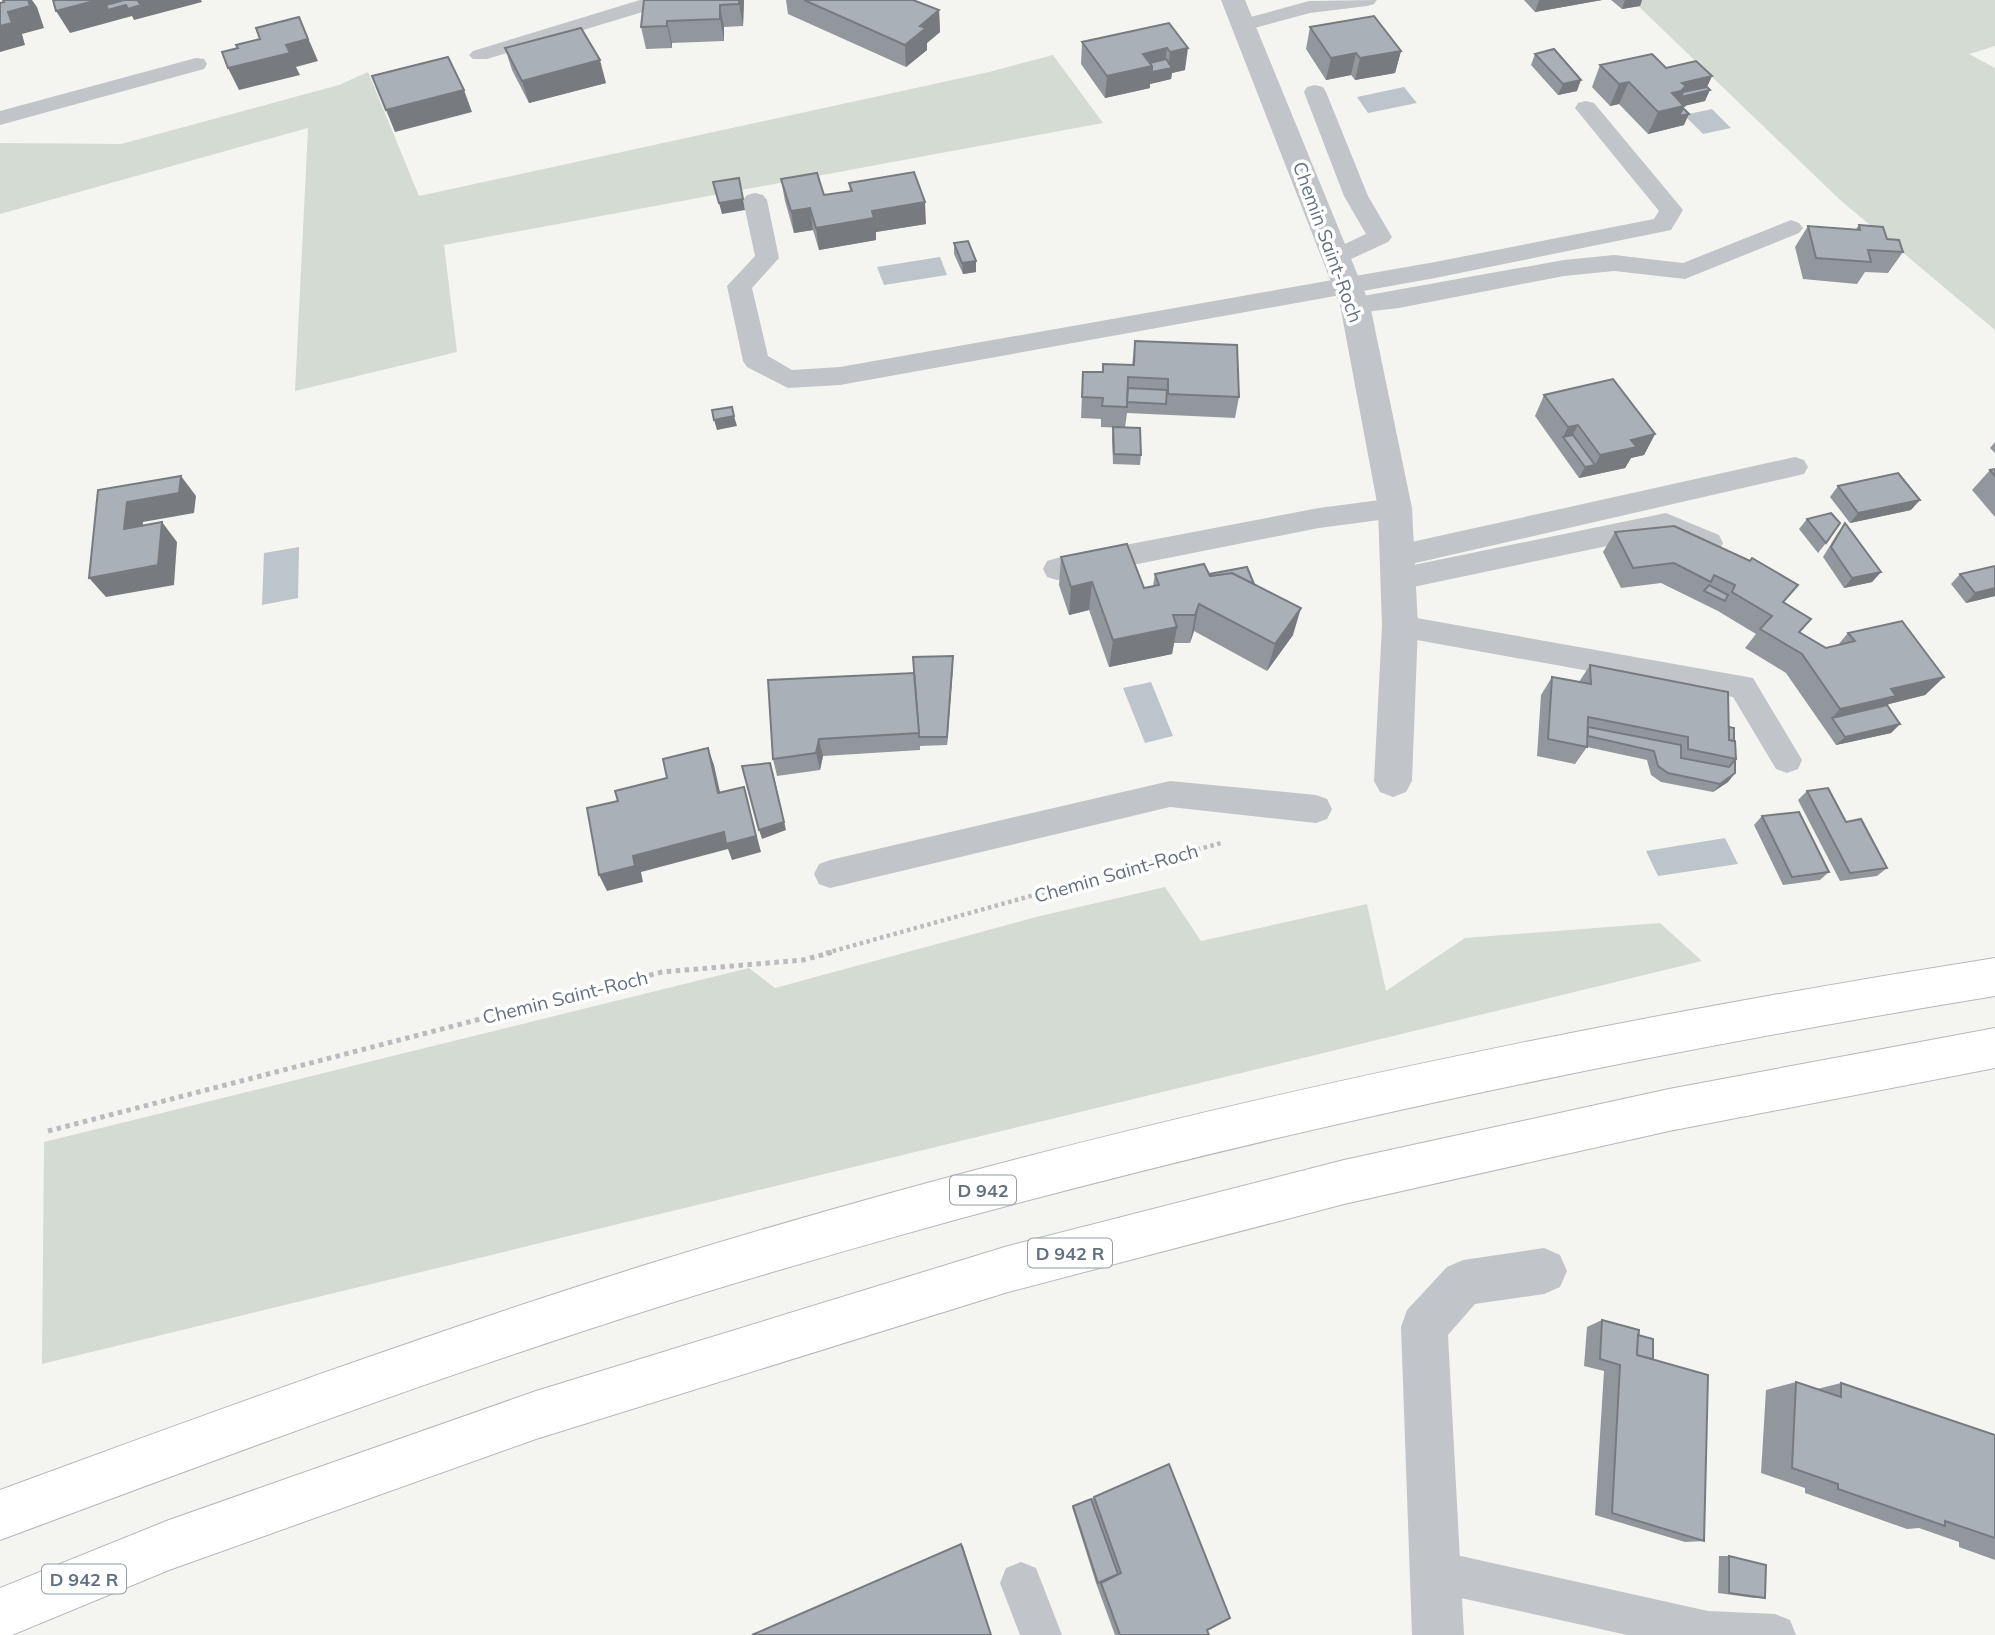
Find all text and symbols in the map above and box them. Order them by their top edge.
street label: Chemin Saint-Roch [1288,158,1368,326]
street label: Chemin Saint-Roch [1031,838,1201,908]
street label: Chemin Saint-Roch [480,965,650,1029]
road number: D 942 [950,1176,1016,1204]
road number: D 942 R [1028,1238,1112,1268]
road number: D 942 R [42,1564,126,1594]

